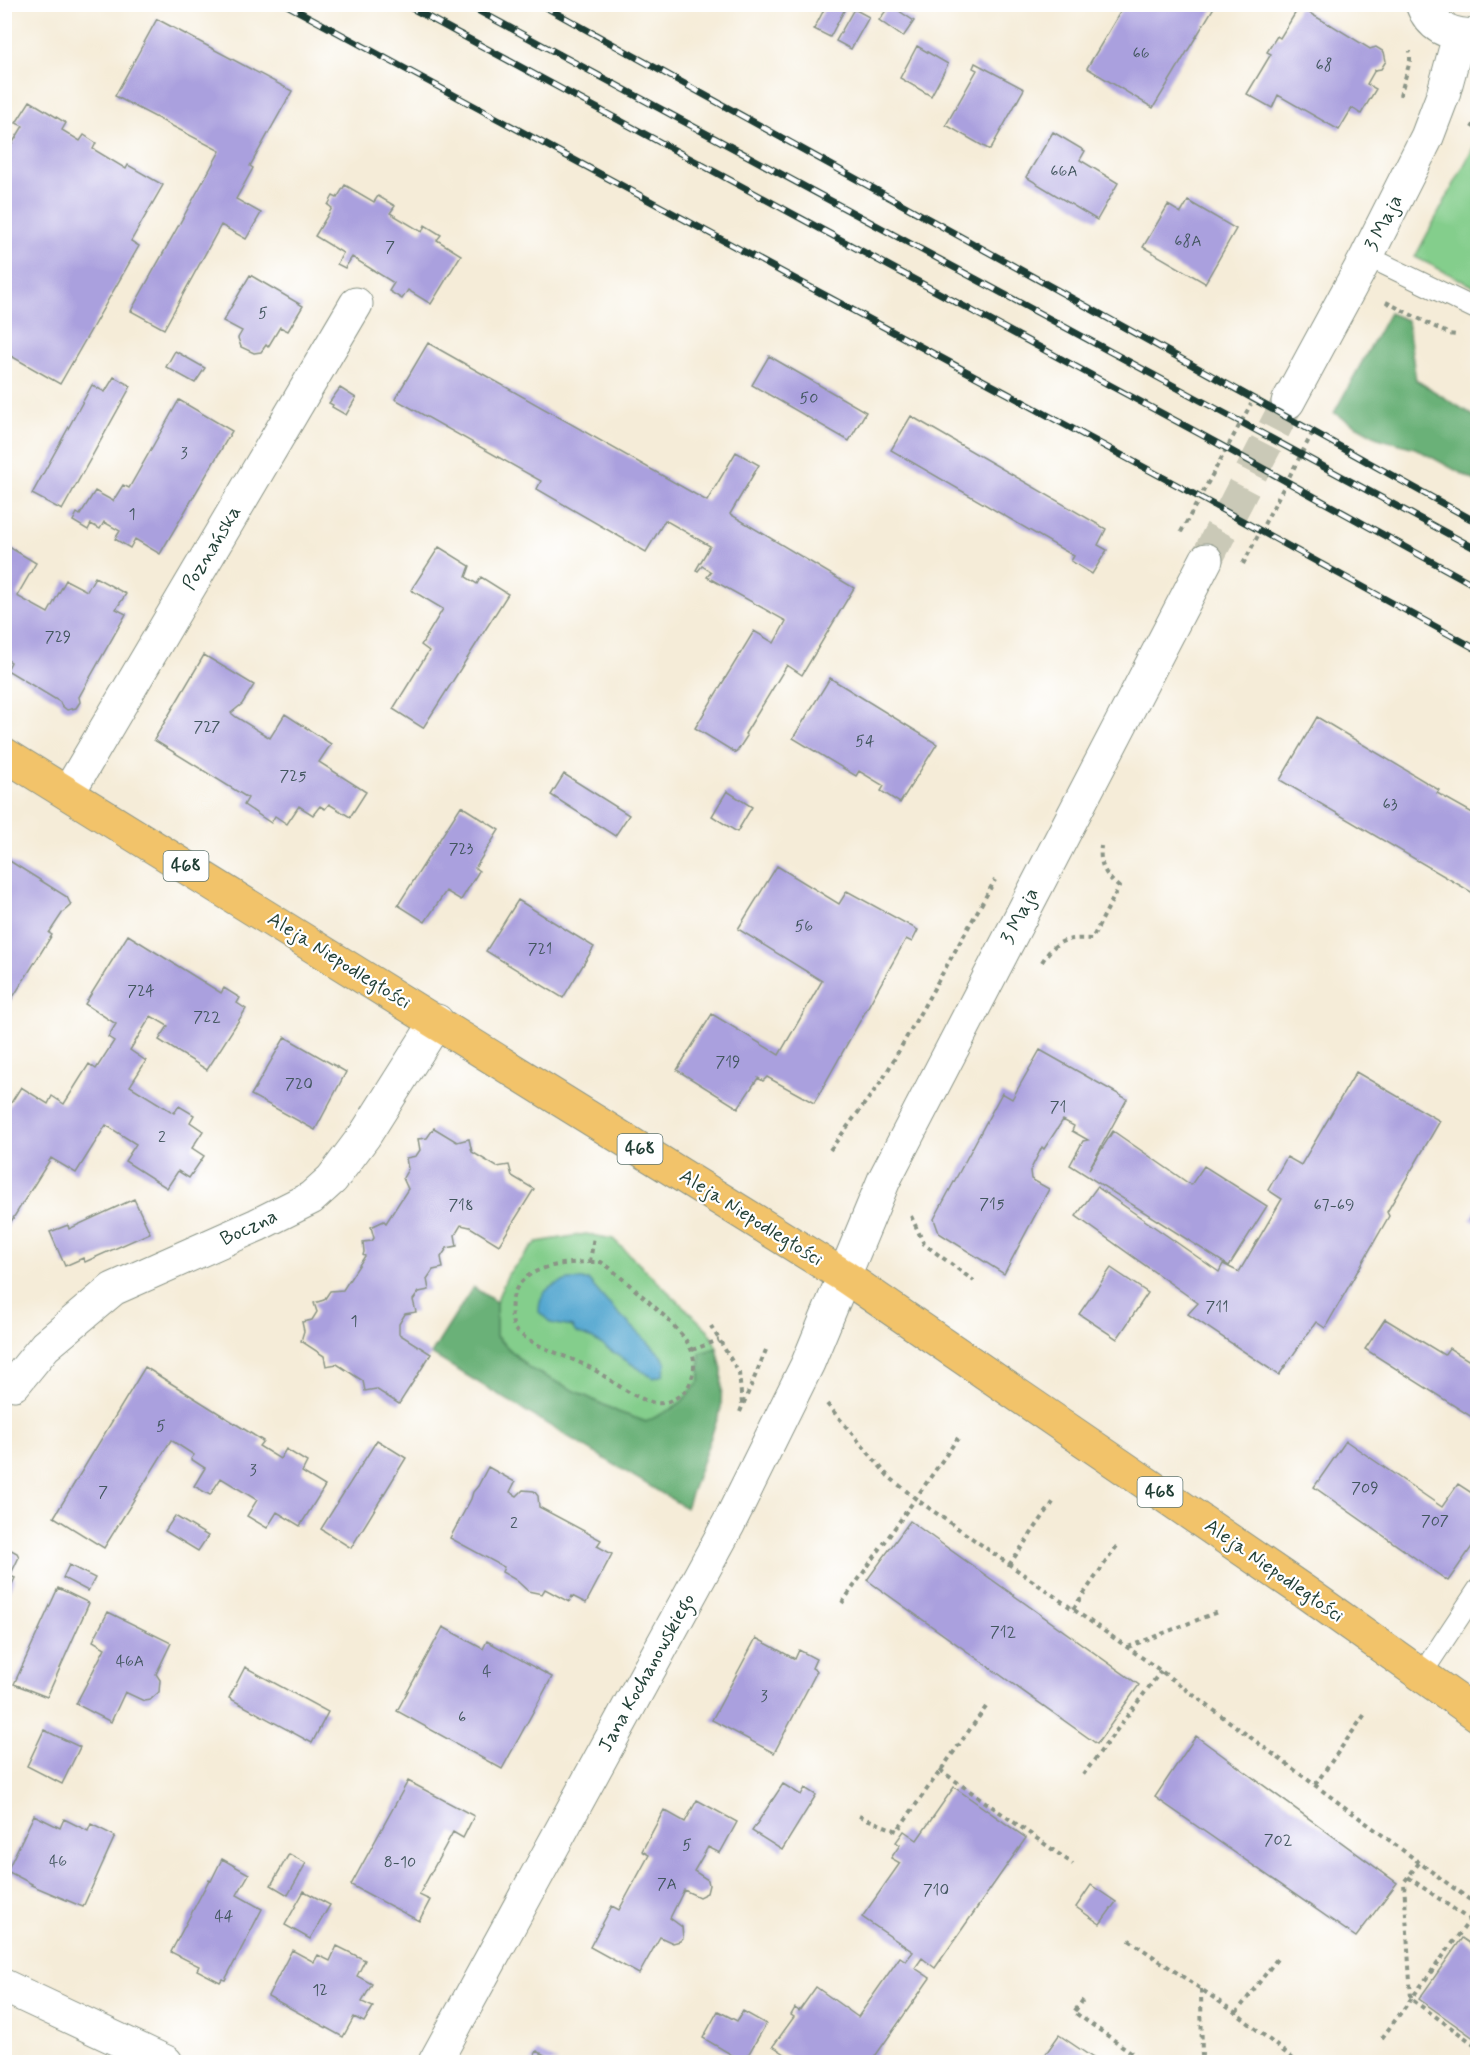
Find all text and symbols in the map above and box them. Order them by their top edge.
house number: 66 [1132,43,1150,64]
house number: 68 [1316,55,1332,76]
house number: 66A [1050,161,1078,182]
street label: 3 Maja [1358,190,1410,256]
house number: 68A [1174,231,1202,252]
house number: 7 [385,237,395,258]
house number: 5 [258,303,268,324]
house number: 50 [800,388,818,409]
house number: 3 [180,443,188,464]
street label: Poznańska [176,501,248,595]
house number: 1 [128,504,136,525]
house number: 729 [45,627,71,648]
house number: 727 [193,717,221,738]
house number: 54 [855,731,875,752]
house number: 725 [279,766,307,787]
house number: 63 [1383,794,1398,815]
house number: 723 [449,839,474,860]
road number: 468 [164,851,208,881]
street label: 3 Maja [994,883,1046,949]
street label: Aleja Niepodległości [262,906,416,1016]
house number: 56 [795,916,813,937]
house number: 721 [528,939,552,960]
house number: 724 [127,981,155,1002]
house number: 722 [193,1007,221,1028]
house number: 719 [715,1052,741,1073]
house number: 720 [285,1074,313,1095]
house number: 71 [1050,1097,1066,1118]
house number: 2 [158,1127,166,1148]
road number: 468 [618,1134,662,1164]
street label: Aleja Niepodległości [674,1163,828,1273]
house number: 715 [979,1194,1005,1215]
house number: 718 [448,1195,474,1216]
house number: 67-69 [1313,1195,1355,1216]
street label: Boczna [216,1203,282,1253]
house number: 711 [1206,1297,1228,1318]
house number: 1 [350,1311,358,1332]
house number: 5 [156,1416,166,1437]
house number: 3 [249,1460,257,1481]
road number: 468 [1138,1477,1182,1507]
house number: 709 [1351,1478,1379,1499]
house number: 7 [98,1482,108,1503]
house number: 707 [1421,1511,1449,1532]
house number: 2 [510,1513,518,1534]
street label: Aleja Niepodległości [1199,1513,1349,1629]
street label: Jana Kochanowskiego [592,1589,704,1758]
house number: 712 [990,1622,1017,1643]
house number: 46A [116,1651,144,1672]
house number: 4 [482,1661,492,1682]
house number: 3 [760,1686,768,1707]
house number: 6 [458,1707,466,1728]
house number: 702 [1264,1830,1293,1851]
house number: 5 [682,1835,692,1856]
house number: 46 [49,1851,67,1872]
house number: 8-10 [384,1852,416,1873]
house number: 7A [657,1874,677,1895]
house number: 710 [923,1880,949,1901]
house number: 44 [214,1906,234,1927]
house number: 12 [312,1980,328,2001]

